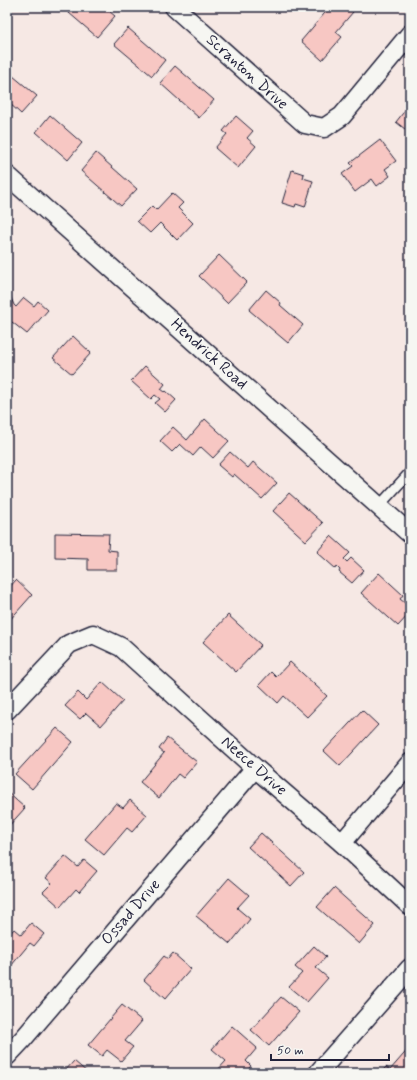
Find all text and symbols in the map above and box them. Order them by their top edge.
street label: Scranton Drive [201,29,293,115]
street label: Hendrick Road [166,314,252,394]
street label: Neece Drive [217,731,291,801]
street label: Ossad Drive [97,875,165,949]
scale bar [271,1036,389,1062]
text: 50 m [277,1043,304,1059]

